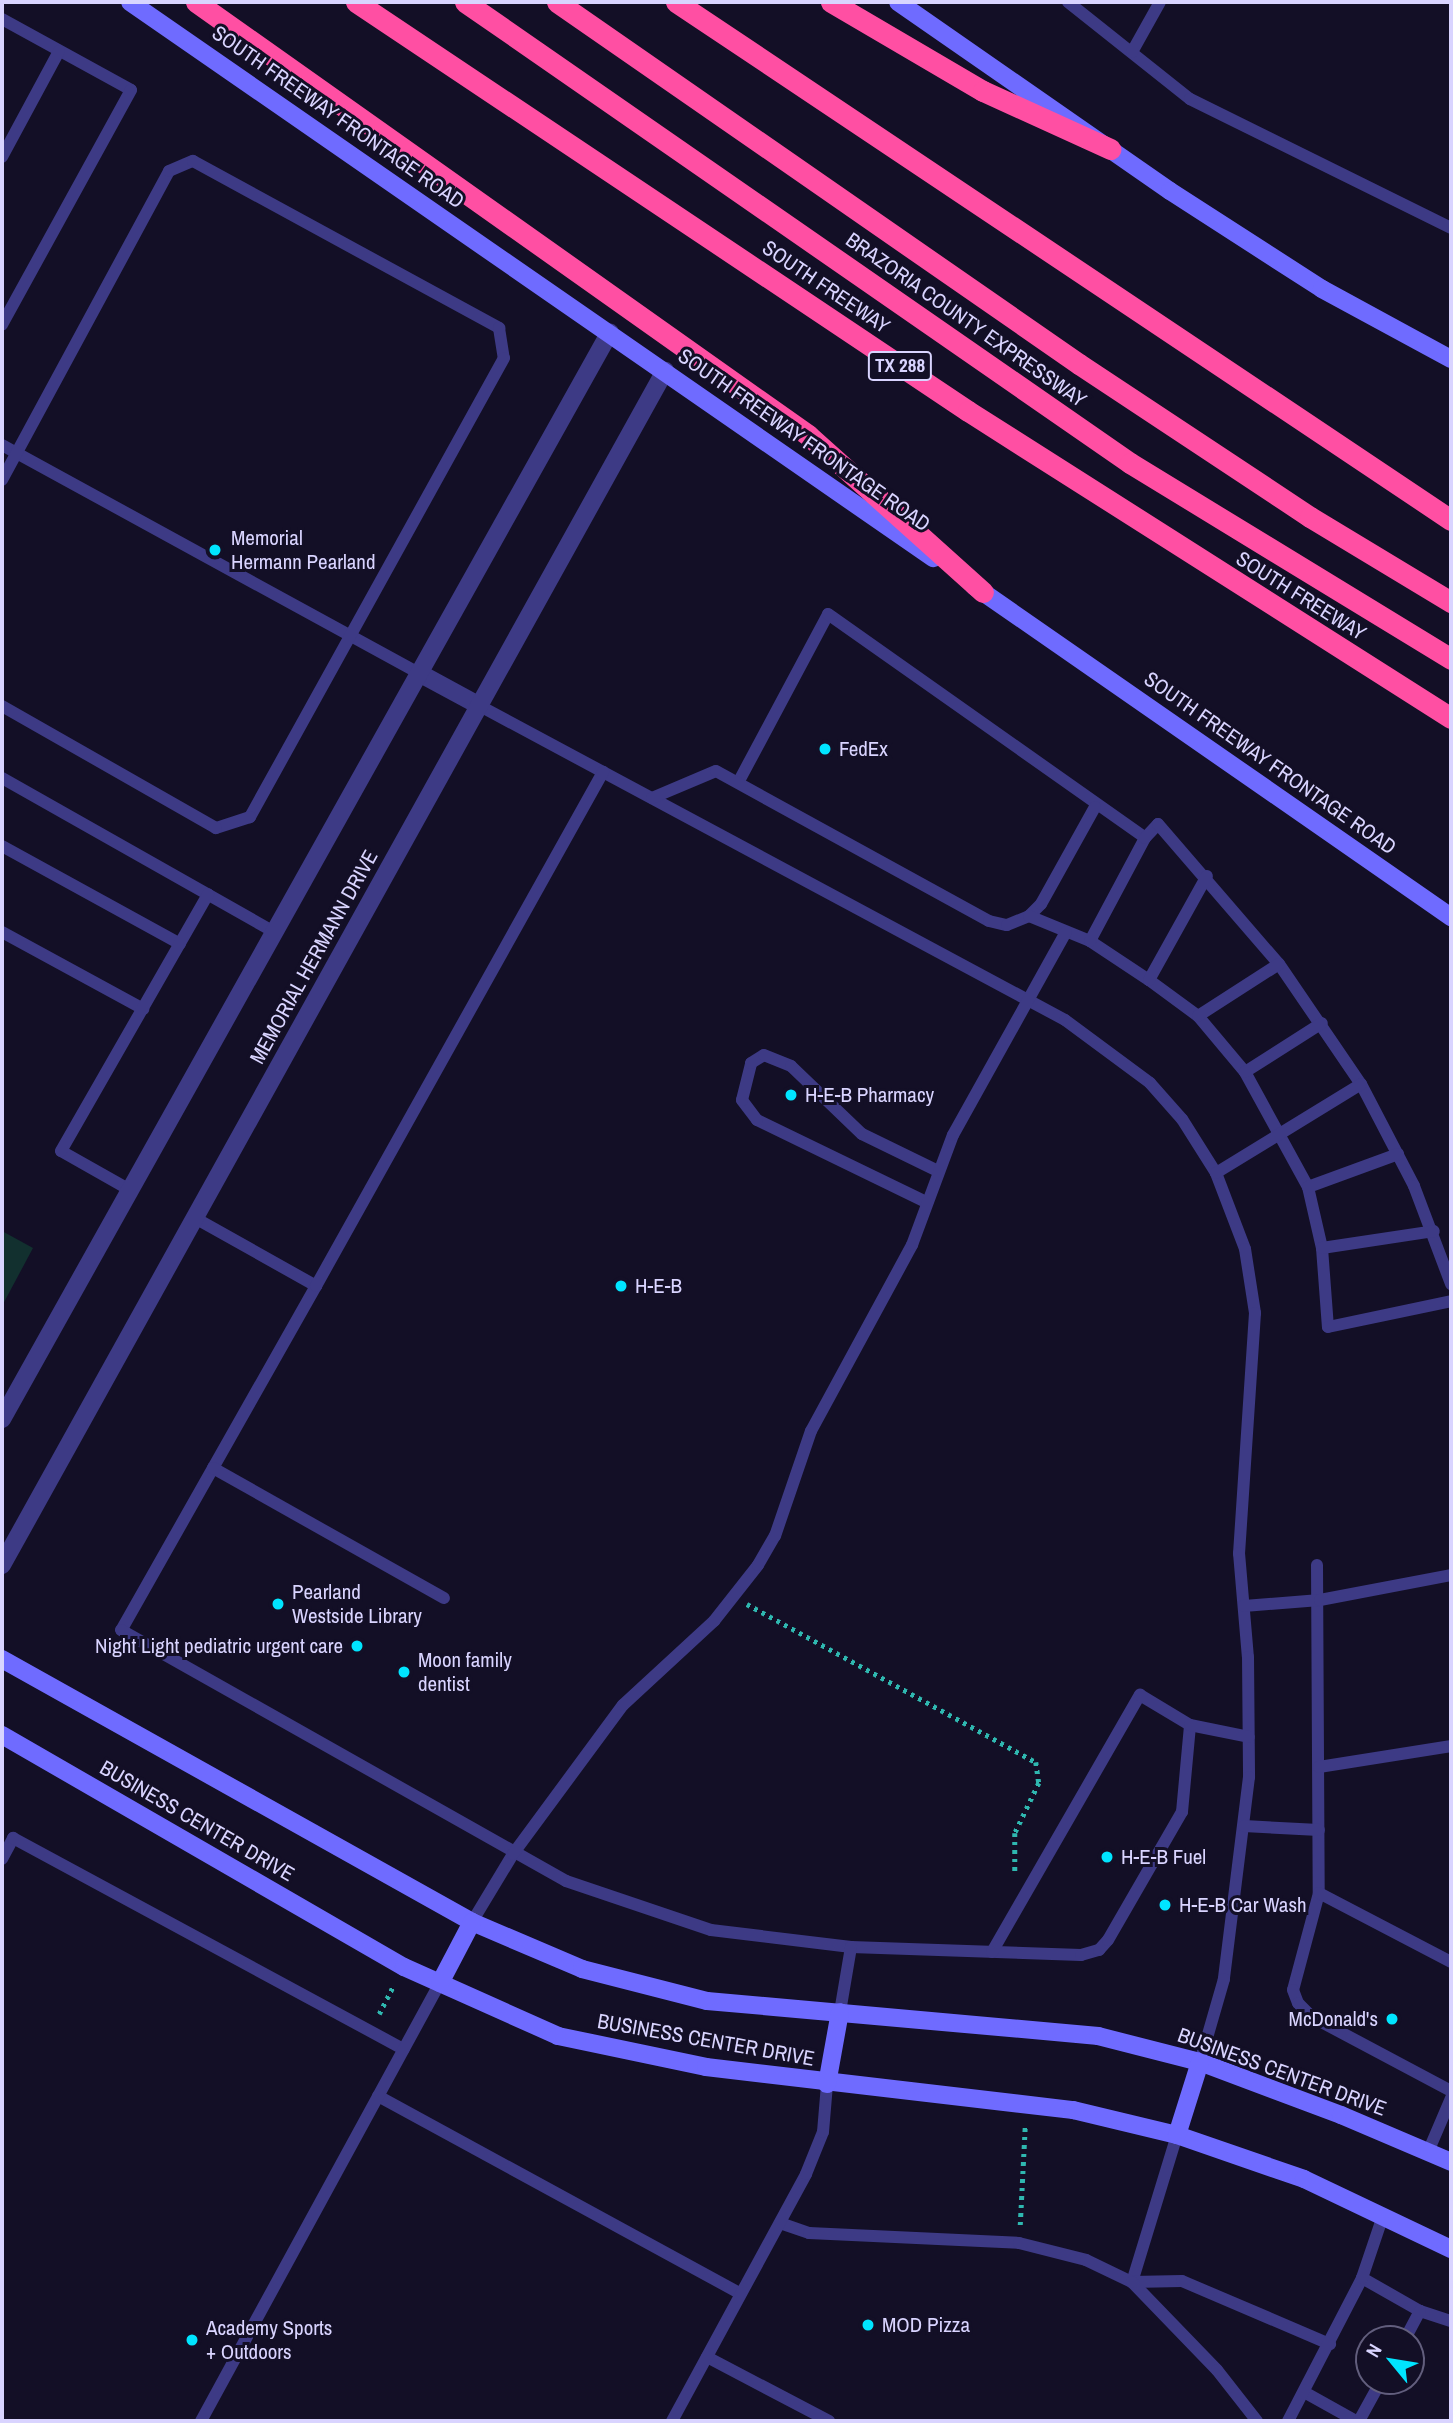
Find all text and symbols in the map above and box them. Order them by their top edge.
street label: SOUTH FREEWAY FRONTAGE ROAD [207,20,469,214]
street label: BRAZORIA COUNTY EXPRESSWAY [840,227,1092,413]
street label: SOUTH FREEWAY [757,235,895,339]
street label: SOUTH FREEWAY FRONTAGE ROAD [673,343,935,537]
road number: TX 288 [867,350,933,382]
place label: Memorial Hermann Pearland [231,525,376,575]
marker: Memorial Hermann Pearland [205,540,225,560]
street label: SOUTH FREEWAY [1231,546,1371,646]
street label: SOUTH FREEWAY FRONTAGE ROAD [1139,666,1401,860]
place label: FedEx [839,736,888,762]
marker: FedEx [817,741,833,757]
street label: MEMORIAL HERMANN DRIVE [245,845,383,1069]
place label: H-E-B Pharmacy [805,1082,934,1108]
marker: H-E-B Pharmacy [783,1087,799,1103]
place label: H-E-B [635,1273,682,1299]
marker: H-E-B [613,1278,629,1294]
place label: Pearland Westside Library [292,1579,422,1629]
marker: Pearland Westside Library [270,1596,286,1612]
place label: Night Light pediatric urgent care [95,1633,343,1659]
marker: Night Light pediatric urgent care [349,1638,365,1654]
place label: Moon family dentist [418,1647,512,1697]
marker: Moon family dentist [396,1664,412,1680]
street label: BUSINESS CENTER DRIVE [95,1755,299,1887]
place label: H-E-B Fuel [1121,1844,1206,1870]
marker: H-E-B Fuel [1099,1849,1115,1865]
place label: H-E-B Car Wash [1179,1892,1307,1918]
marker: H-E-B Car Wash [1157,1897,1173,1913]
place label: McDonald's [1289,2006,1378,2032]
street label: BUSINESS CENTER DRIVE [595,2008,817,2072]
marker: McDonald's [1384,2011,1400,2027]
street label: BUSINESS CENTER DRIVE [1174,2023,1390,2121]
place label: MOD Pizza [882,2312,970,2338]
place label: Academy Sports + Outdoors [206,2315,332,2365]
marker: MOD Pizza [860,2317,876,2333]
north arrow [1355,2325,1425,2395]
marker: Academy Sports + Outdoors [184,2332,200,2348]
text: N [1359,2339,1388,2362]

